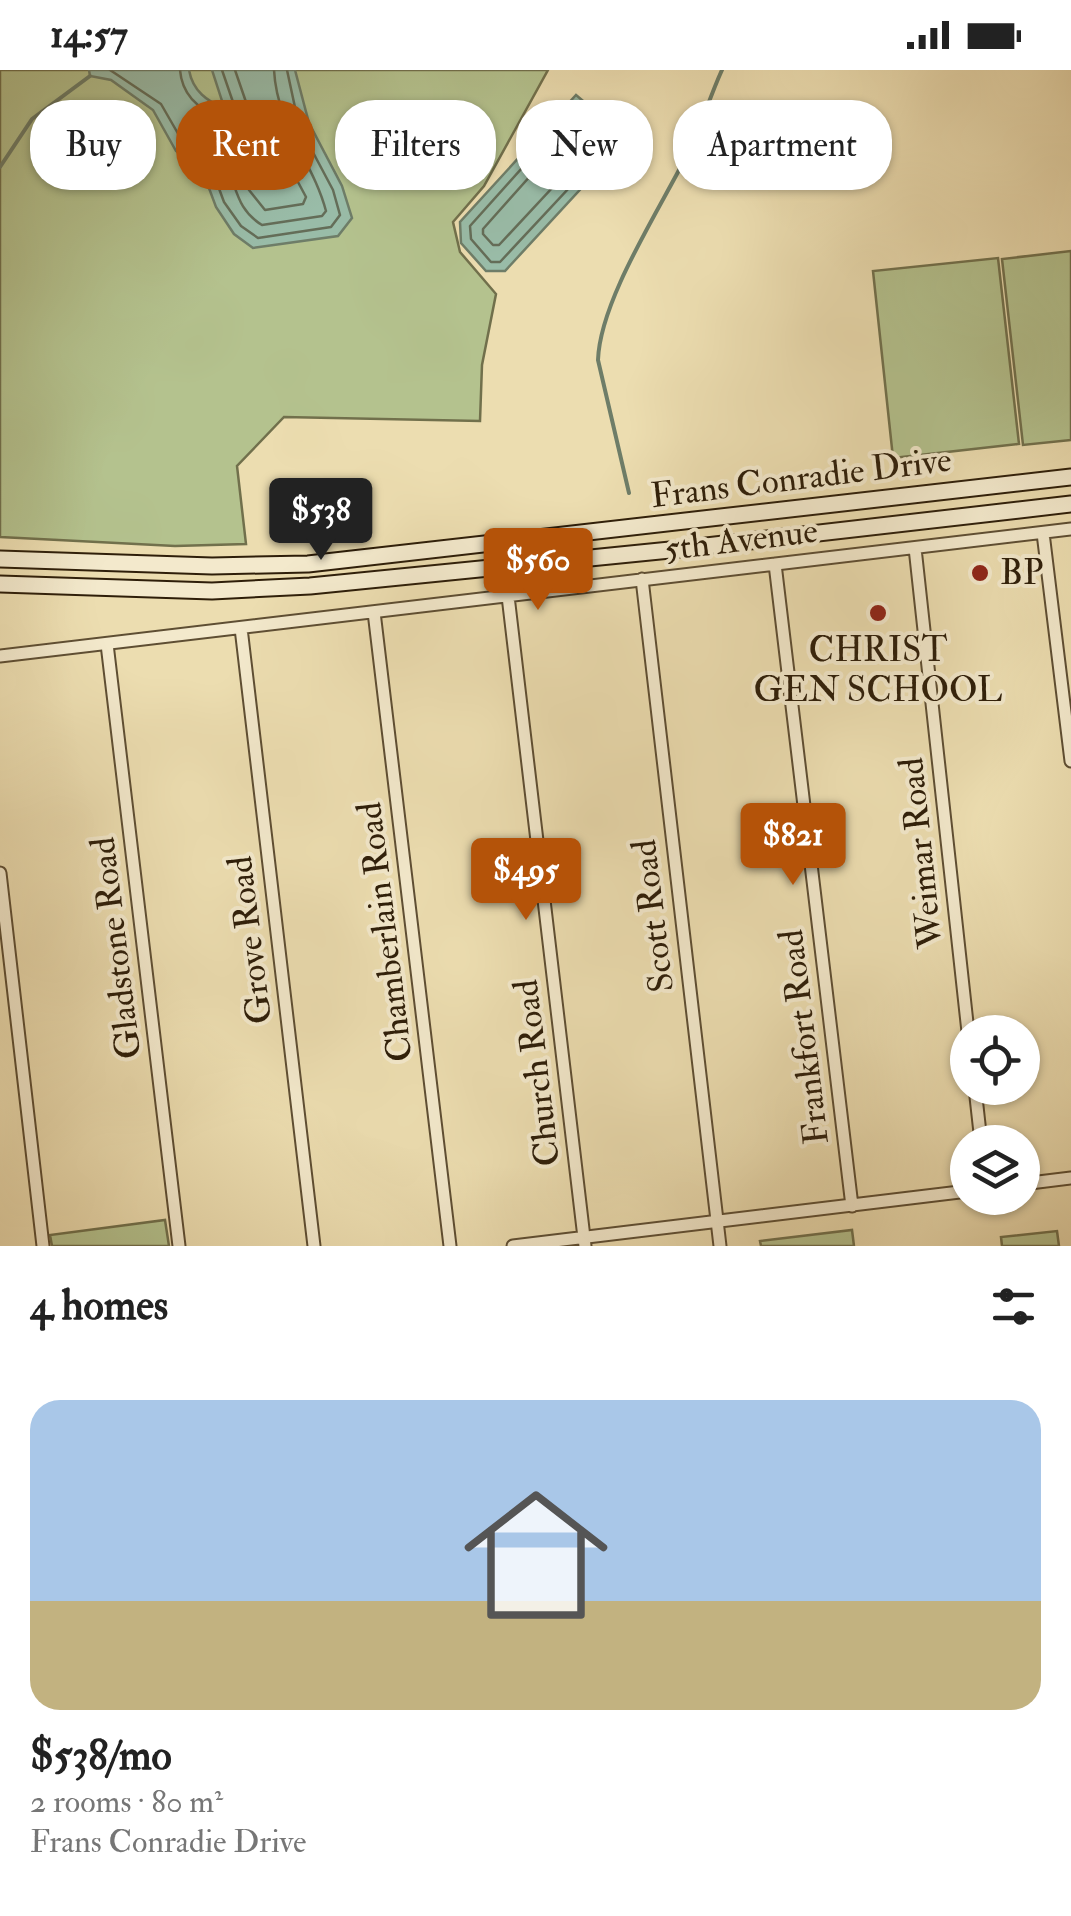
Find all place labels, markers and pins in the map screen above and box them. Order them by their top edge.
pin: $538 [262,478,380,563]
pin: $560 [479,528,597,613]
place label: BP [1000,551,1043,595]
marker: BP [969,562,991,584]
marker: CHRIST GEN SCHOOL [867,602,889,624]
place label: CHRIST GEN SCHOOL [754,628,1002,712]
pin: $821 [734,803,852,888]
pin: $495 [467,838,585,923]

